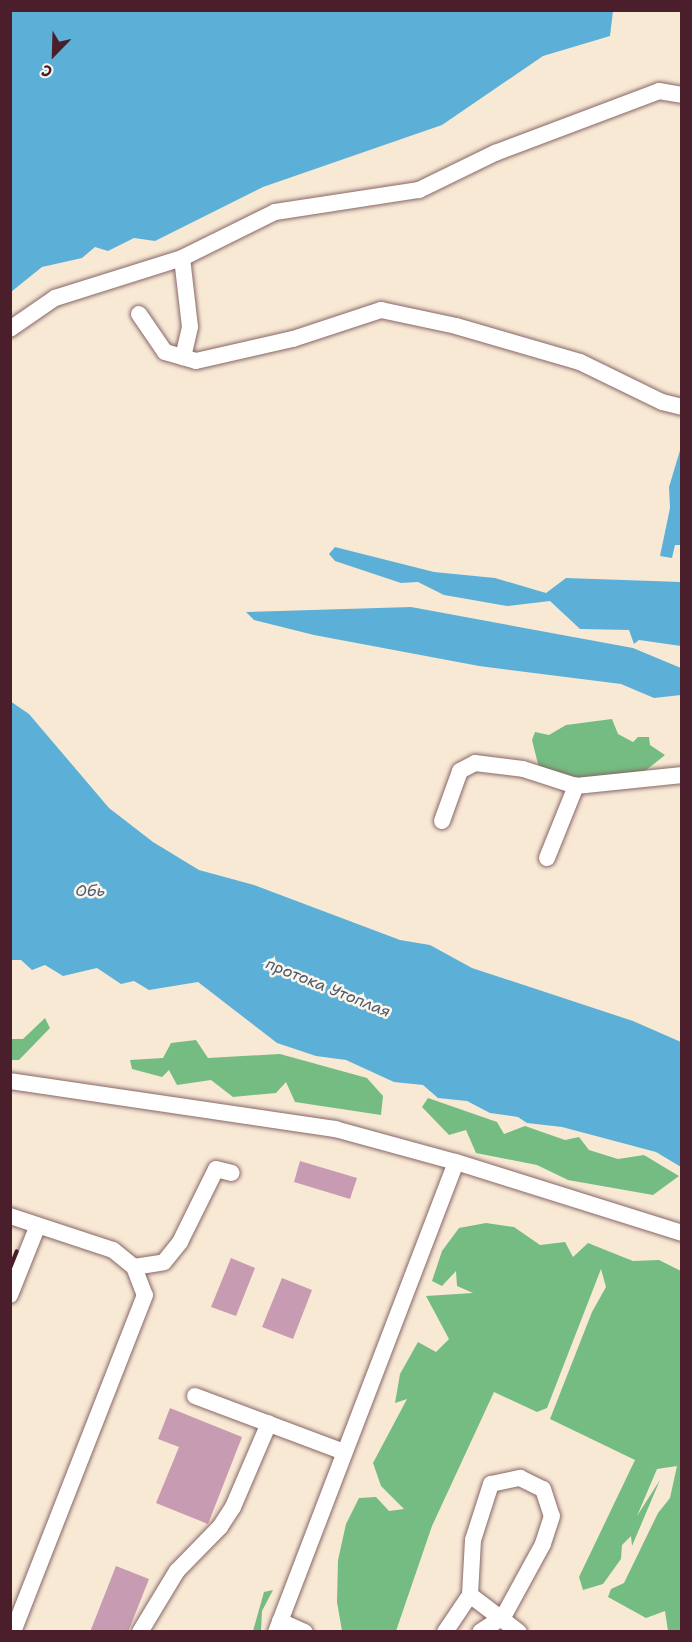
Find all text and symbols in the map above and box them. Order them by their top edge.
north arrow [24,24,84,84]
text: С [38,59,55,83]
water label: Обь [75,881,105,901]
water label: протока Утоплая [263,954,393,1022]

